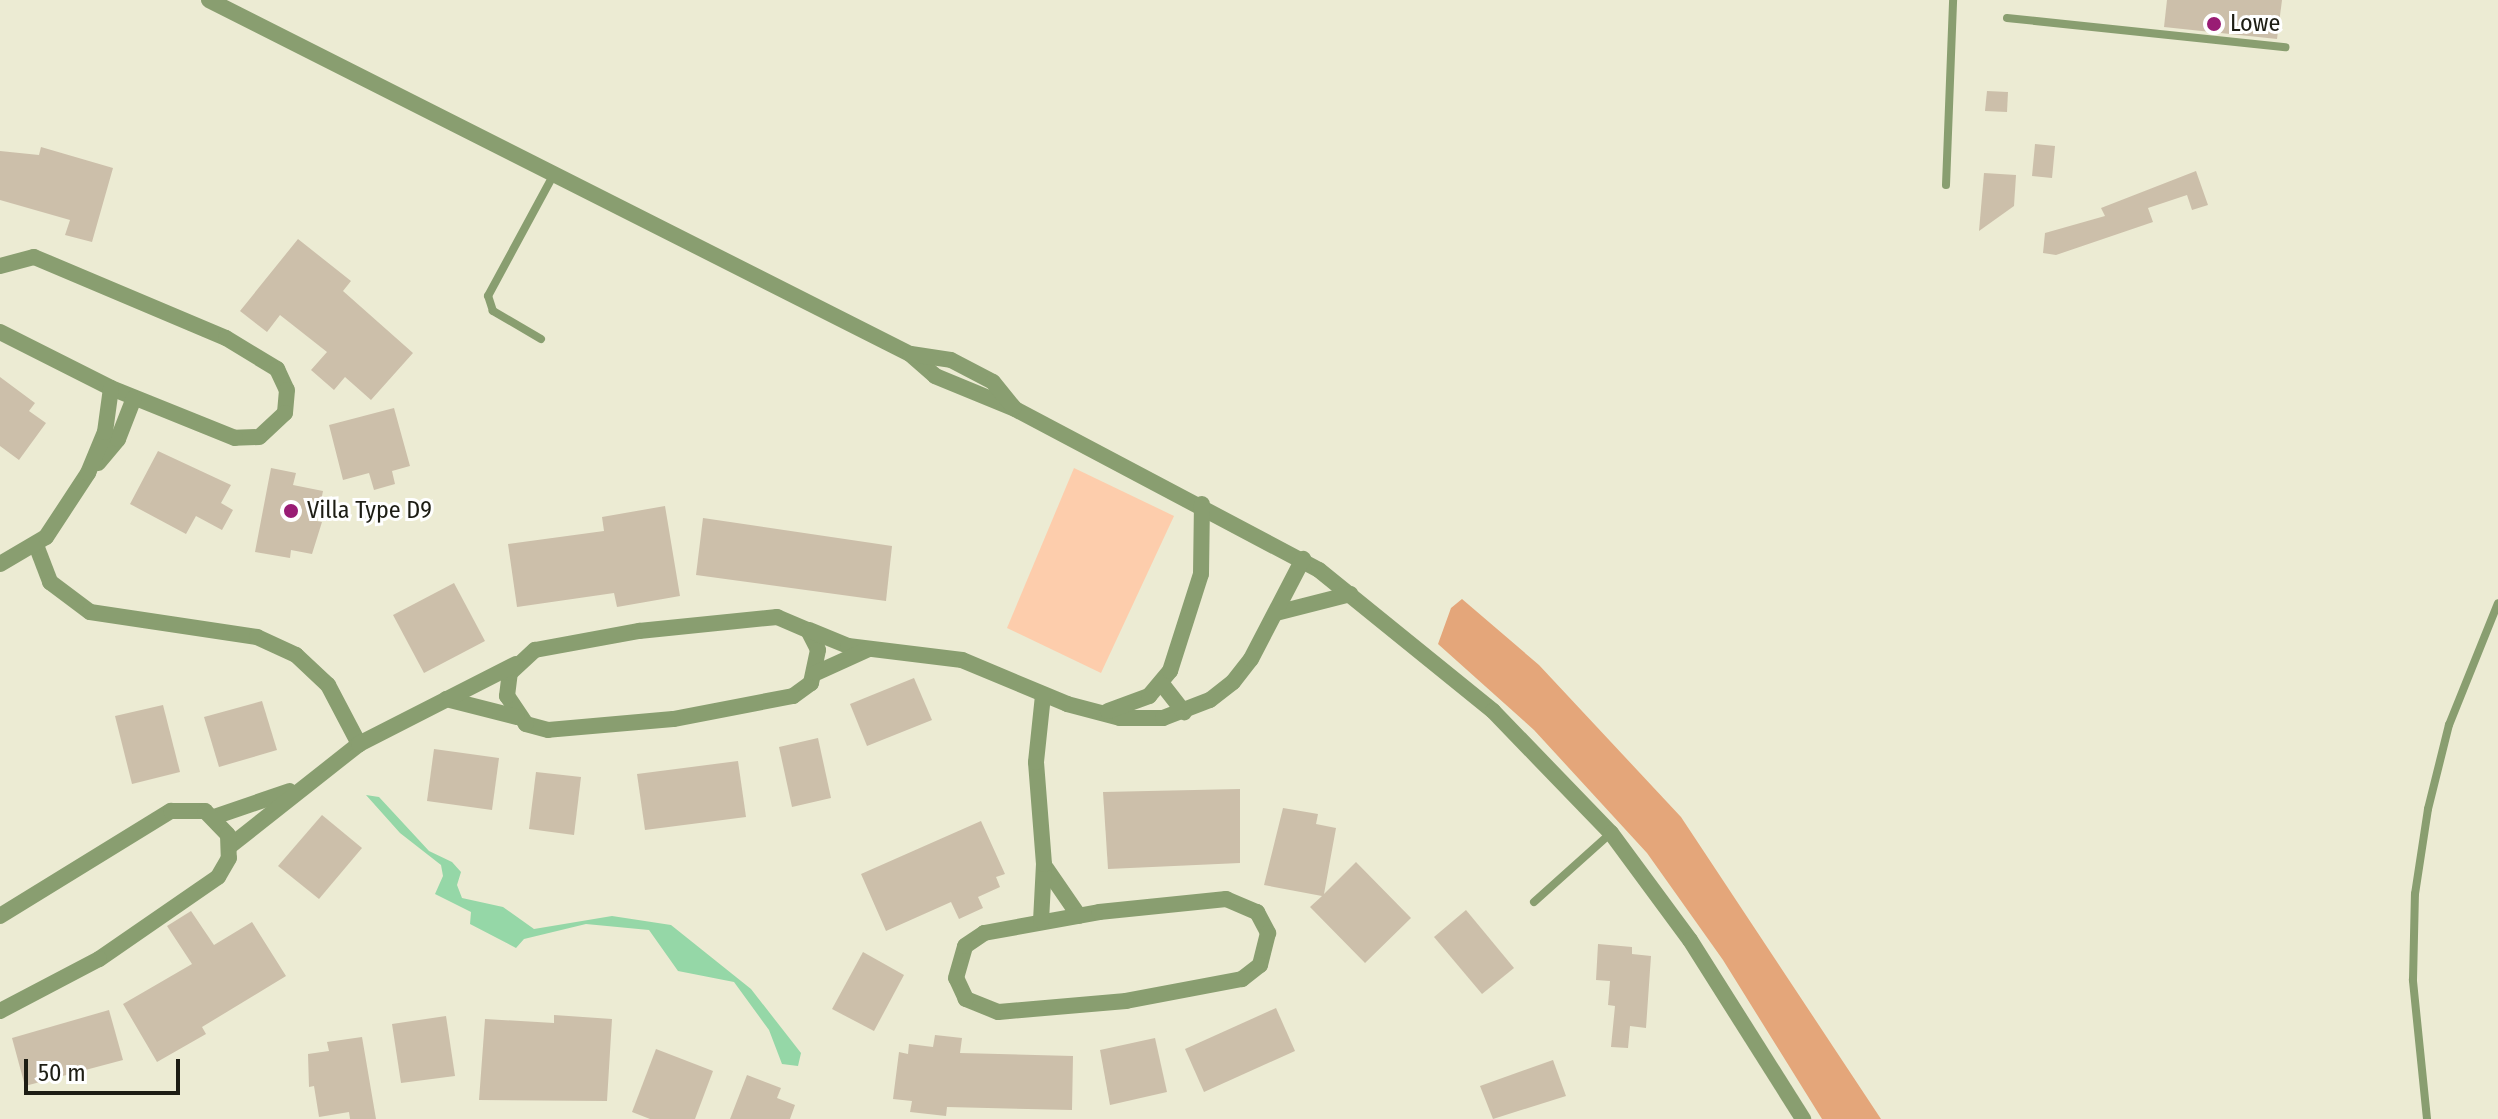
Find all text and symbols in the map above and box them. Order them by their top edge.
place label: Lowe [2230,10,2280,38]
marker: Lowe [2205,15,2223,33]
place label: Villa Type D9 [307,497,432,525]
marker: Villa Type D9 [282,502,300,520]
scale bar [28,1043,184,1093]
text: 50 m [38,1059,86,1087]

